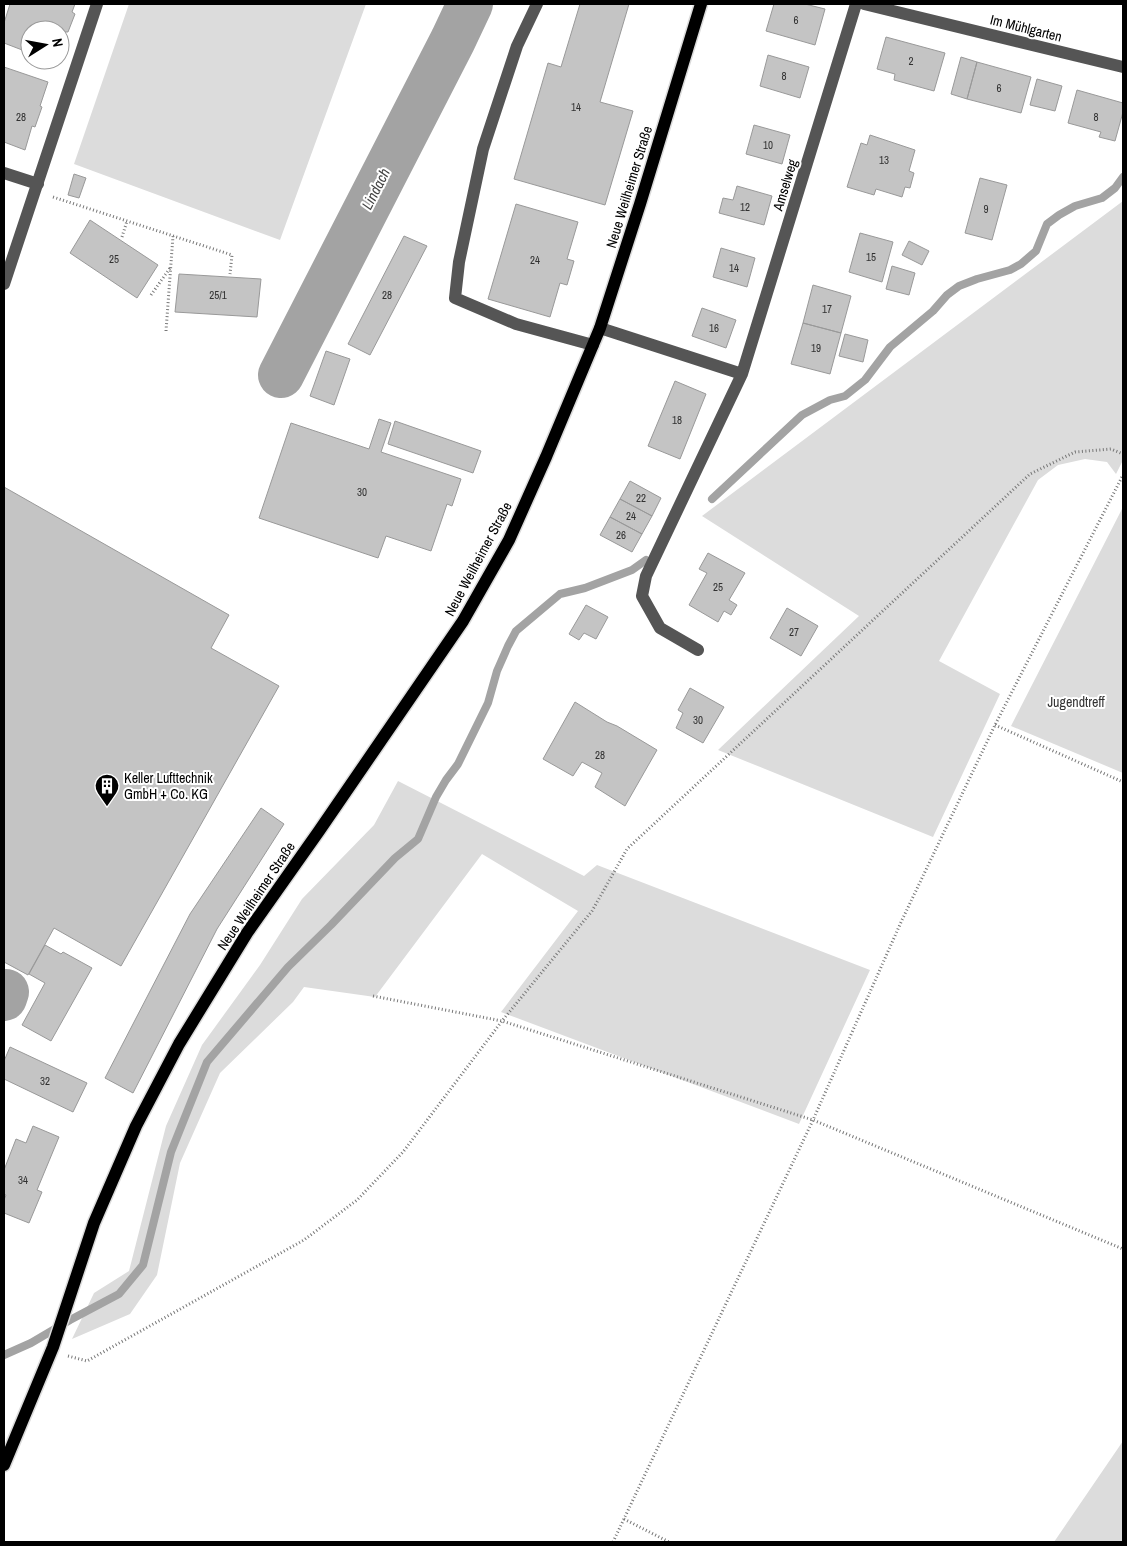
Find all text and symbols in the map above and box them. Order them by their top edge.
street label: Im Mühlgarten [988,10,1064,46]
house number: 6 [793,13,799,27]
north arrow [20,20,70,70]
text: N [48,37,67,48]
house number: 2 [908,54,914,68]
house number: 8 [781,69,787,83]
house number: 6 [996,81,1002,95]
house number: 14 [571,100,581,114]
house number: 28 [16,110,26,124]
house number: 8 [1093,110,1099,124]
street label: Neue Weilheimer Straße [602,124,656,250]
house number: 10 [763,138,773,152]
house number: 13 [879,153,889,167]
street label: Amselweg [768,156,802,214]
water label: Lindach [356,164,395,213]
house number: 12 [740,200,750,214]
house number: 9 [983,202,989,216]
house number: 15 [866,250,876,264]
house number: 25 [109,252,119,266]
house number: 24 [530,253,540,267]
house number: 14 [729,261,739,275]
house number: 25/1 [209,288,227,302]
house number: 28 [382,288,392,302]
house number: 17 [822,302,832,316]
house number: 16 [709,321,719,335]
house number: 19 [811,341,821,355]
house number: 18 [672,413,682,427]
house number: 30 [357,485,367,499]
house number: 22 [636,491,646,505]
street label: Neue Weilheimer Straße [440,499,516,619]
house number: 24 [626,509,636,523]
house number: 26 [616,528,626,542]
house number: 25 [713,580,723,594]
house number: 27 [789,625,799,639]
park label: Jugendtreff [1047,693,1105,711]
house number: 30 [693,713,703,727]
house number: 28 [595,748,605,762]
place label: Keller Lufttechnik GmbH + Co. KG [124,769,213,803]
building icon: Keller Lufttechnik GmbH + Co. KG [94,773,120,807]
street label: Neue Weilheimer Straße [213,838,299,954]
house number: 32 [40,1074,50,1088]
house number: 34 [18,1173,28,1187]

